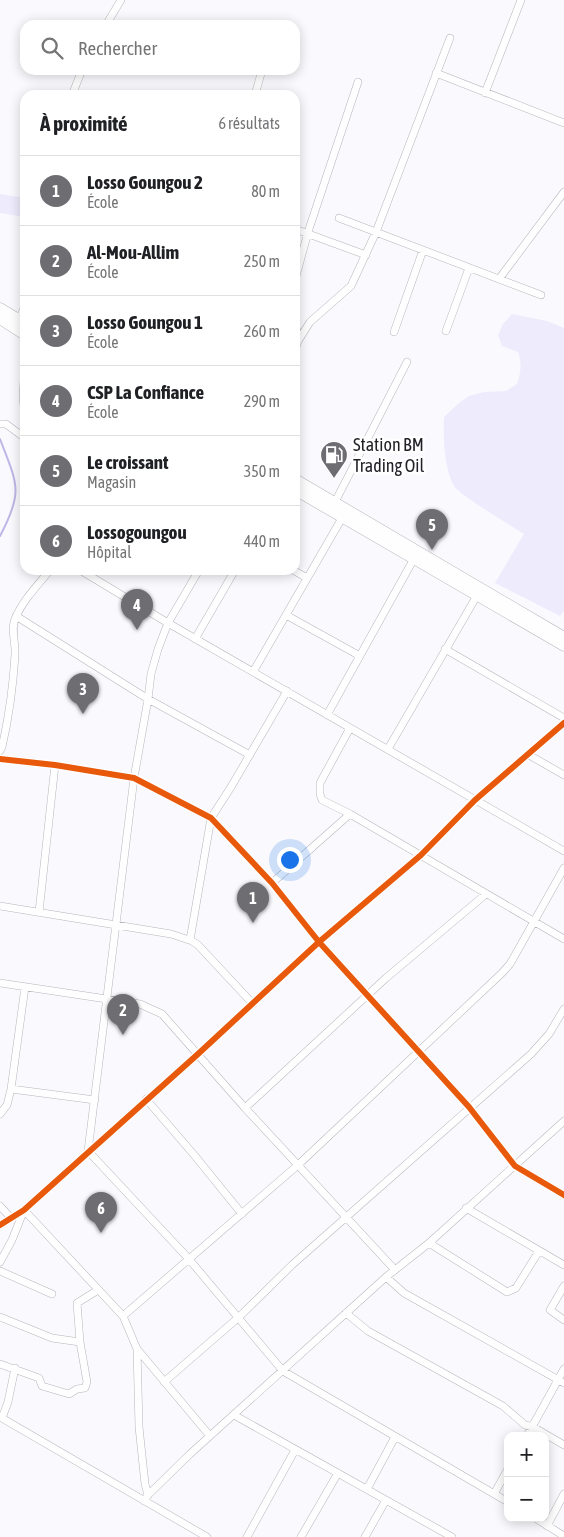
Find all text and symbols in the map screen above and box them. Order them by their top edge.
search box [20,20,300,75]
icon: search [38,34,66,62]
text: Rechercher [78,37,157,59]
text: À proximité [40,111,128,135]
text: 6 résultats [218,114,280,132]
text: Losso Goungou 2 [87,171,203,193]
text: 1 [52,182,60,200]
text: 80 m [251,182,280,200]
text: École [87,193,119,211]
text: Al-Mou-Allim [87,241,179,263]
text: 2 [52,252,60,270]
text: 250 m [244,252,280,270]
text: École [87,263,119,281]
text: Losso Goungou 1 [87,311,203,333]
text: 3 [52,322,60,340]
text: 260 m [244,322,280,340]
text: École [87,333,119,351]
text: CSP La Confiance [87,381,204,403]
text: 4 [52,392,60,410]
text: 290 m [244,392,280,410]
text: École [87,403,119,421]
place label: Station BM Trading Oil [353,434,424,476]
fuel station icon: Station BM Trading Oil [319,440,349,479]
text: Le croissant [87,451,168,473]
text: 5 [52,462,60,480]
text: 350 m [244,462,280,480]
text: Magasin [87,473,136,491]
pin: 5 [416,509,448,550]
text: Lossogoungou [87,521,187,543]
text: 6 [52,532,60,550]
text: 440 m [244,532,280,550]
text: Hôpital [87,543,131,561]
pin: 4 [121,589,153,630]
pin: 3 [67,673,99,714]
your location [277,847,303,873]
pin: 1 [237,882,269,923]
pin: 2 [107,994,139,1035]
pin: 6 [85,1192,117,1233]
map controls [504,1432,549,1522]
button: + [504,1432,549,1477]
button: − [504,1477,549,1522]

